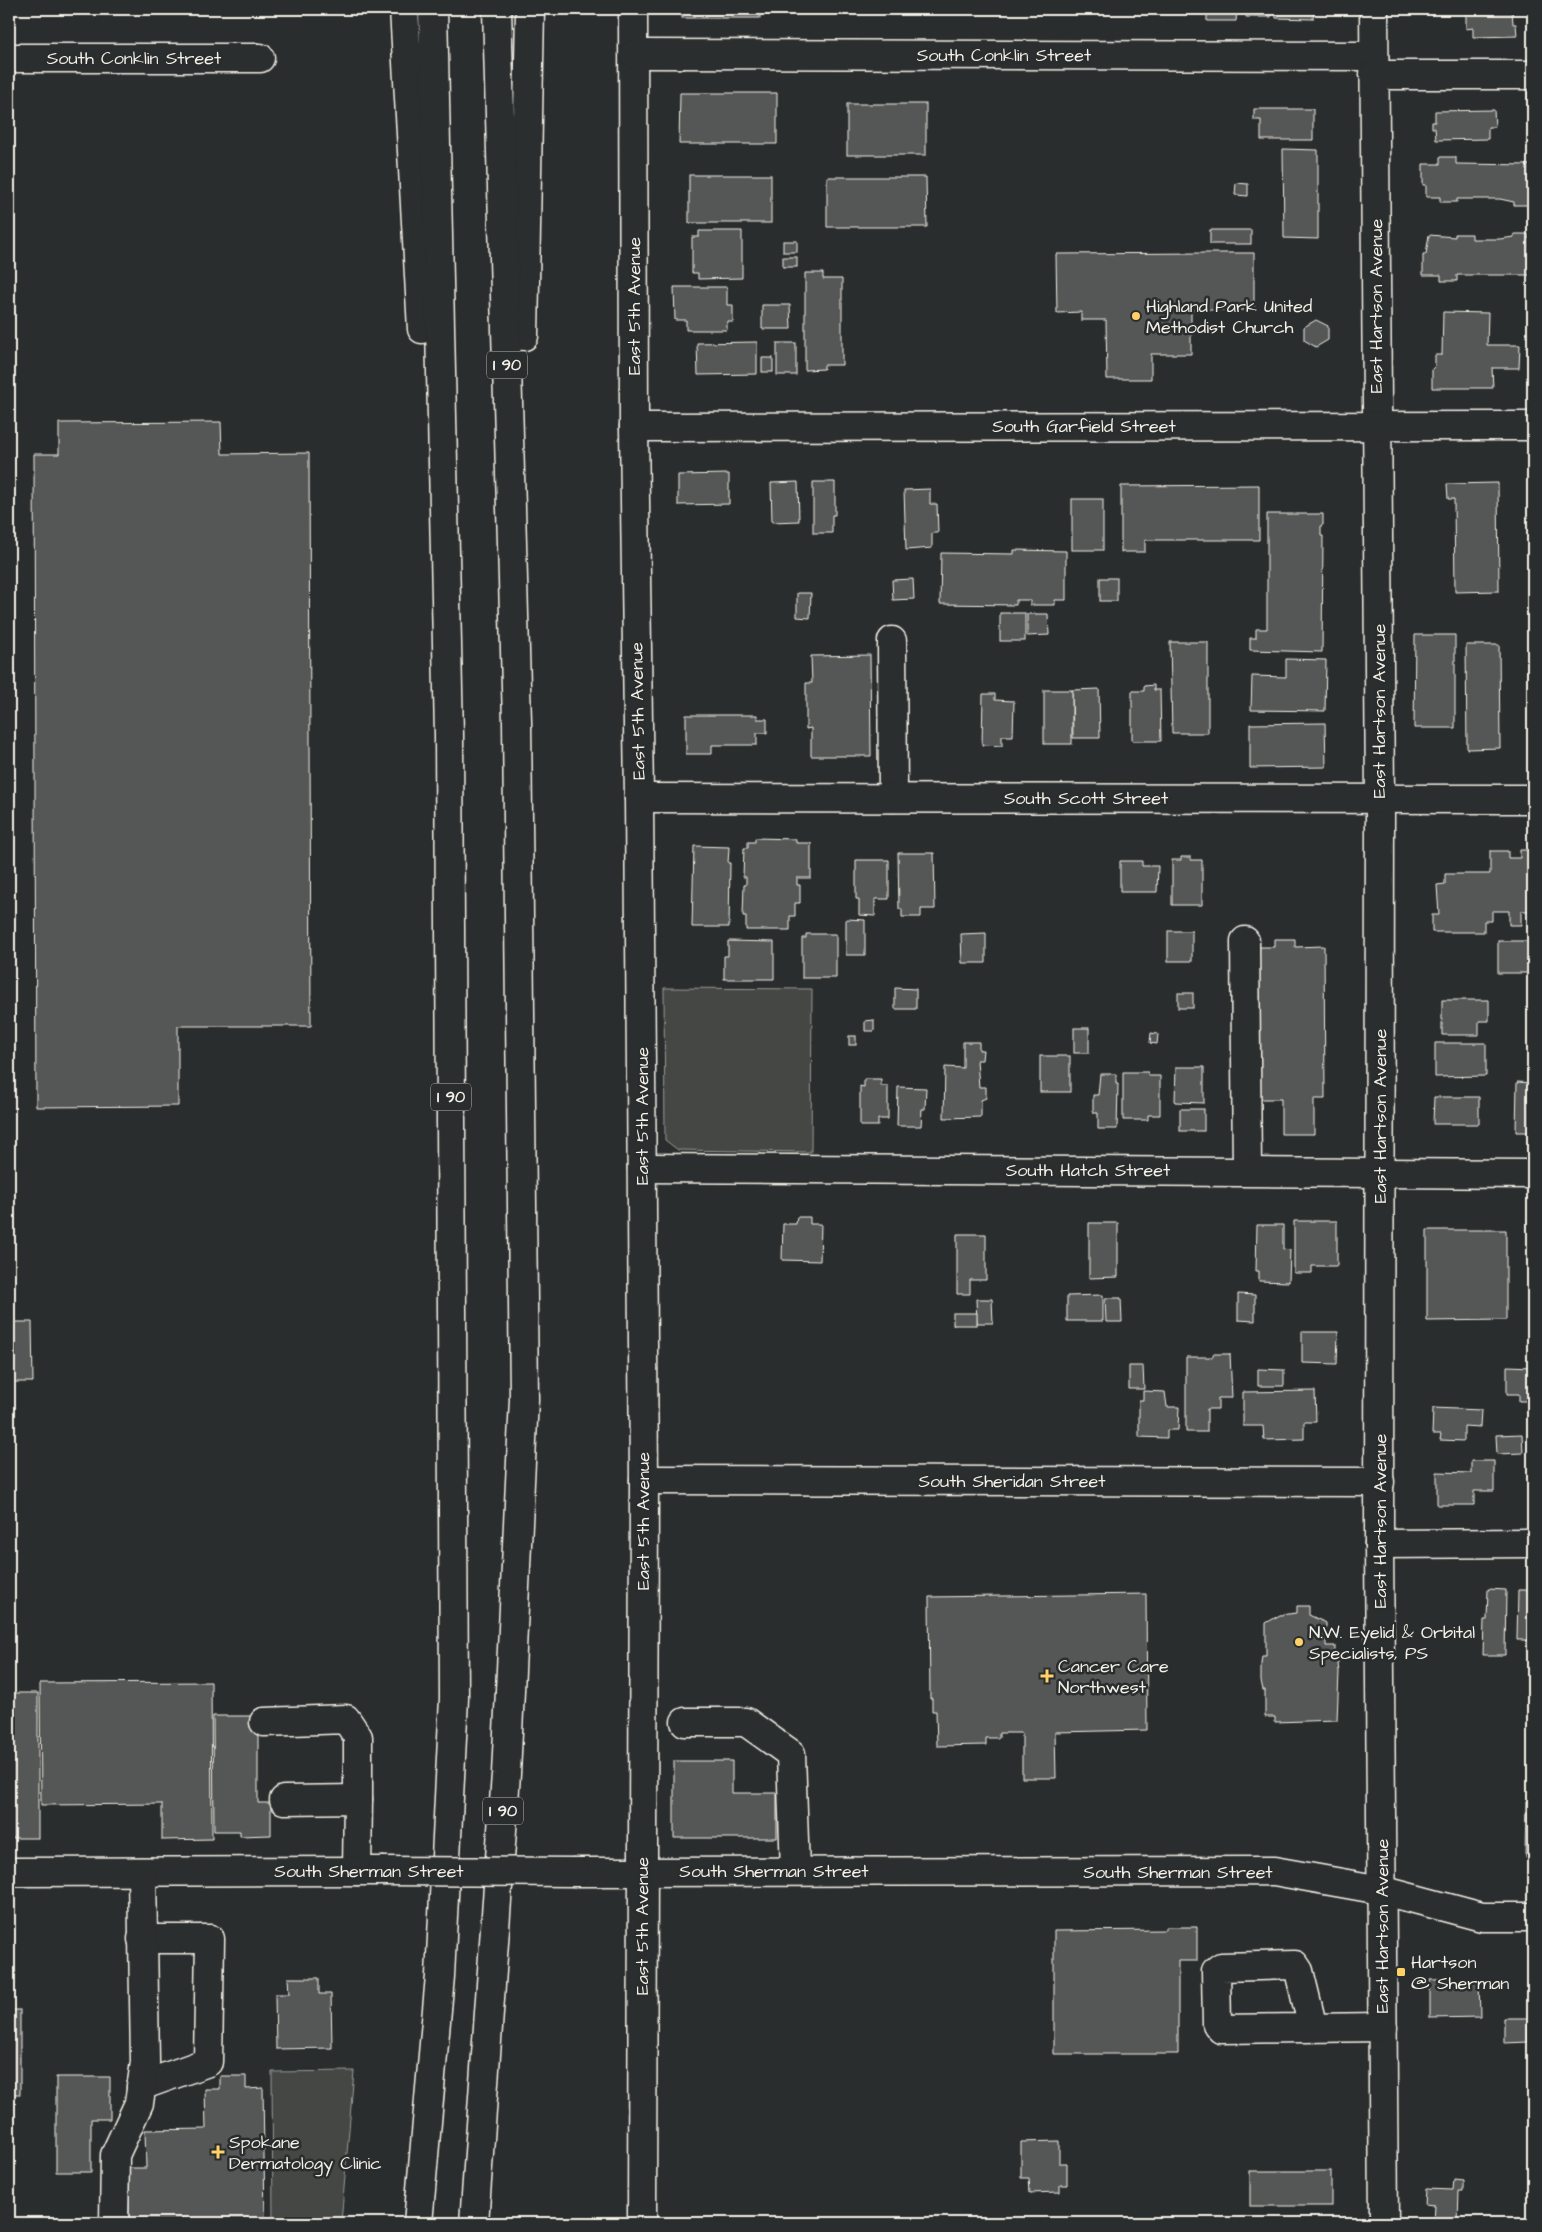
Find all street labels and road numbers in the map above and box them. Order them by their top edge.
street label: South Conklin Street [917,43,1092,68]
street label: South Conklin Street [47,46,222,71]
street label: East Hartson Avenue [1364,219,1389,393]
street label: East 5th Avenue [622,237,647,375]
road number: I 90 [487,352,527,378]
street label: South Garfield Street [992,414,1177,439]
street label: East Hartson Avenue [1367,624,1392,798]
street label: East 5th Avenue [624,642,652,780]
street label: South Scott Street [1004,786,1169,811]
street label: East Hartson Avenue [1368,1029,1393,1203]
street label: East 5th Avenue [630,1047,655,1185]
road number: I 90 [431,1084,471,1110]
street label: South Hatch Street [1006,1158,1171,1183]
street label: East Hartson Avenue [1368,1434,1393,1608]
street label: East 5th Avenue [631,1452,656,1590]
street label: South Sheridan Street [918,1469,1106,1494]
road number: I 90 [483,1798,523,1824]
street label: East Hartson Avenue [1370,1839,1395,2013]
street label: East 5th Avenue [630,1857,655,1995]
street label: South Sherman Street [274,1859,464,1884]
street label: South Sherman Street [679,1859,869,1884]
street label: South Sherman Street [1083,1860,1273,1885]

